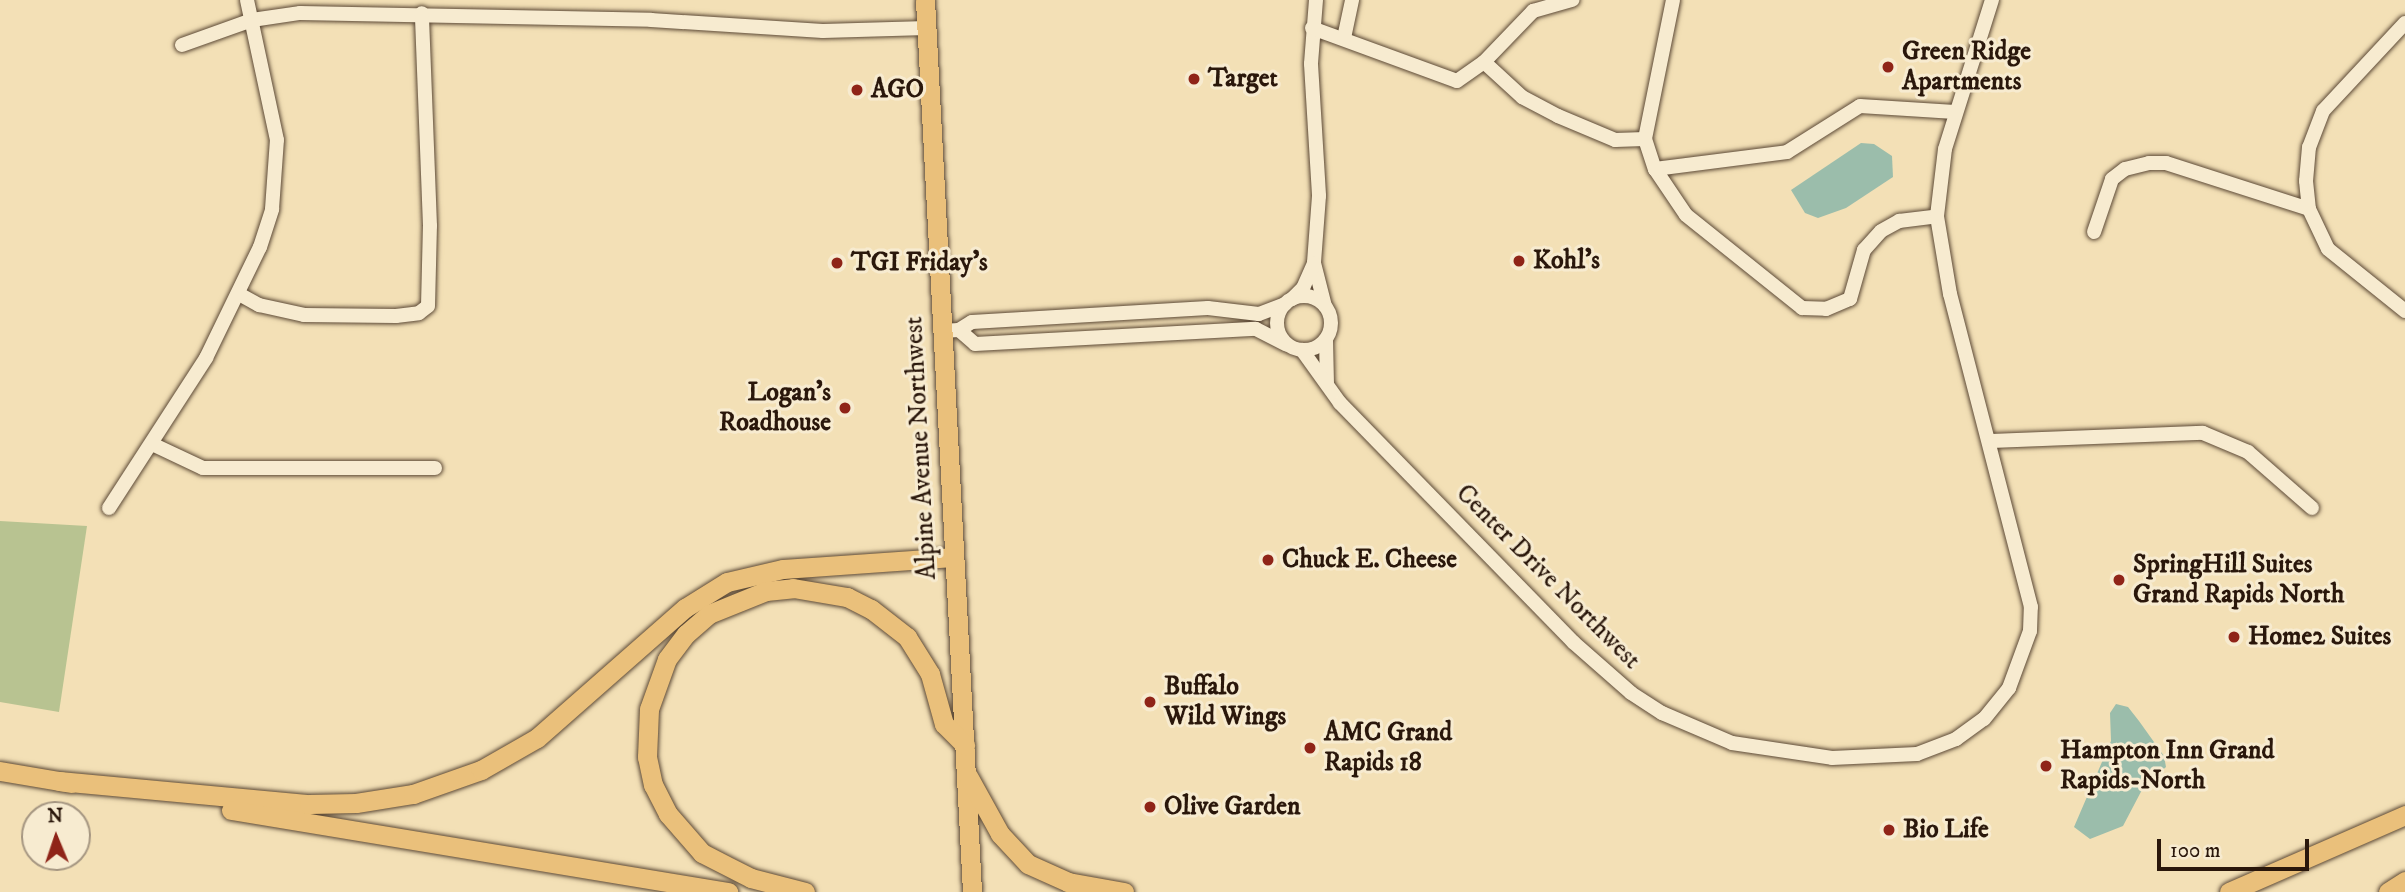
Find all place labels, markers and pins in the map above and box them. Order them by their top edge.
place label: Green Ridge Apartments [1902,36,2031,98]
marker: Green Ridge Apartments [1880,59,1896,75]
place label: Target [1208,63,1278,95]
marker: Target [1186,71,1202,87]
place label: AGO [871,74,924,106]
marker: AGO [849,82,865,98]
place label: Kohl's [1533,245,1600,277]
place label: TGI Friday's [851,247,988,279]
marker: Kohl's [1511,253,1527,269]
marker: TGI Friday's [829,255,845,271]
place label: Logan's Roadhouse [719,377,831,438]
marker: Logan's Roadhouse [837,400,853,416]
place label: Chuck E. Cheese [1282,544,1457,576]
place label: SpringHill Suites Grand Rapids North [2133,549,2344,610]
marker: Chuck E. Cheese [1260,552,1276,568]
marker: SpringHill Suites Grand Rapids North [2111,572,2127,588]
place label: Home2 Suites [2248,621,2391,653]
marker: Home2 Suites [2226,629,2242,645]
place label: Buffalo Wild Wings [1164,671,1286,732]
marker: Buffalo Wild Wings [1142,694,1158,710]
place label: AMC Grand Rapids 18 [1324,717,1452,778]
place label: Hampton Inn Grand Rapids-North [2060,735,2274,796]
marker: AMC Grand Rapids 18 [1302,740,1318,756]
marker: Hampton Inn Grand Rapids-North [2038,758,2054,774]
place label: Olive Garden [1164,791,1301,823]
marker: Olive Garden [1142,799,1158,815]
place label: Bio Life [1903,814,1989,846]
marker: Bio Life [1881,822,1897,838]

